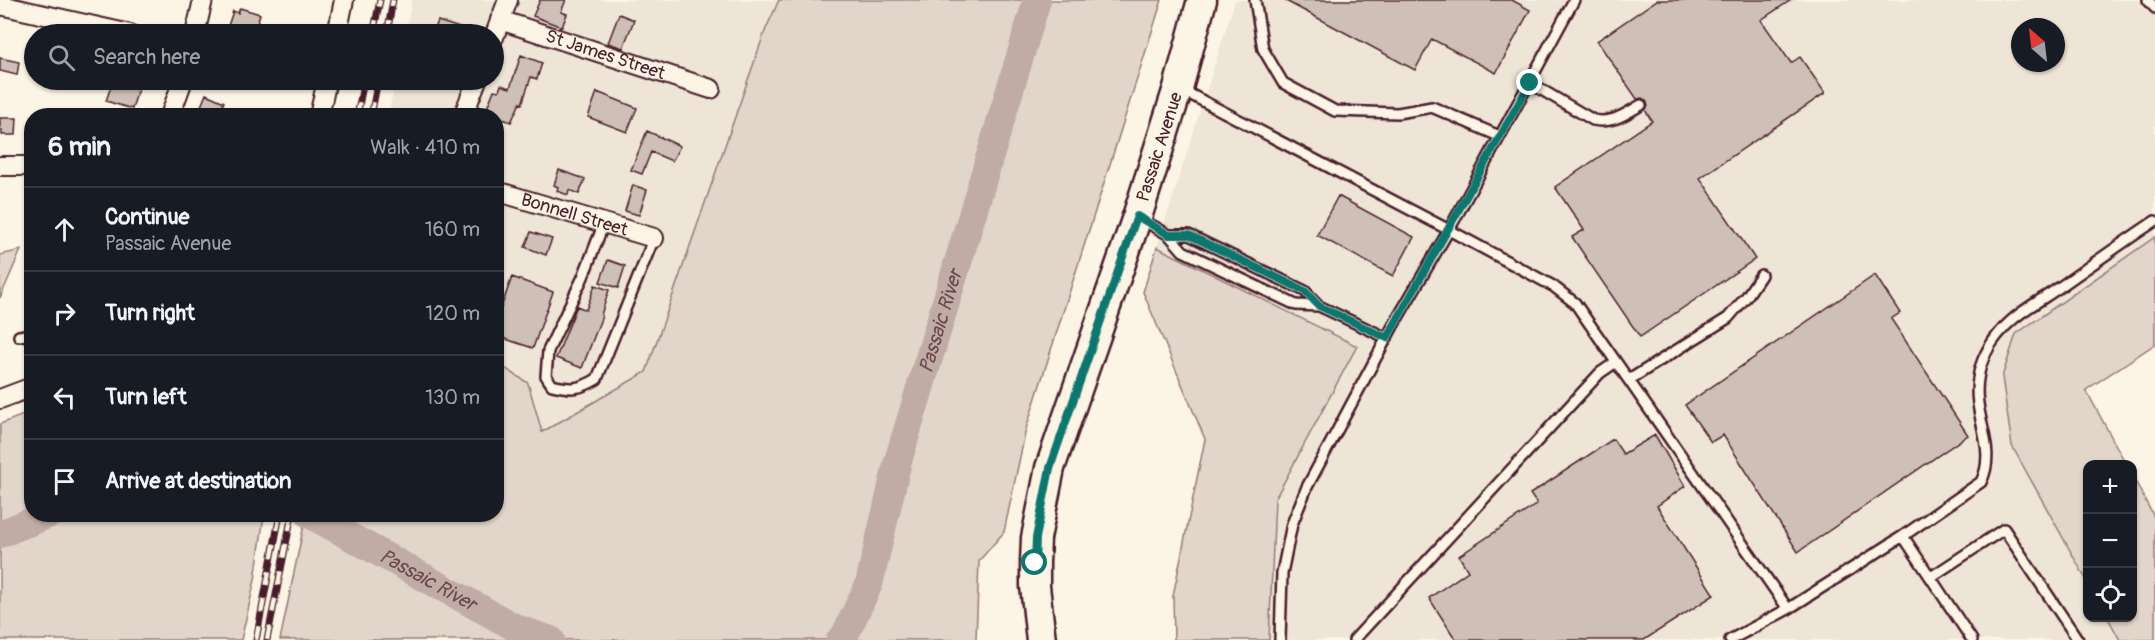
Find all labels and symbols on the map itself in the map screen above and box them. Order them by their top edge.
north arrow [2011,18,2065,72]
street label: St James Street [543,24,669,85]
route end [1516,69,1542,95]
street label: Passaic Avenue [1131,89,1188,205]
street label: Bonnell Street [518,188,631,241]
water label: Passaic River [913,264,968,376]
water label: Passaic River [375,543,483,618]
route start [1021,549,1047,575]

